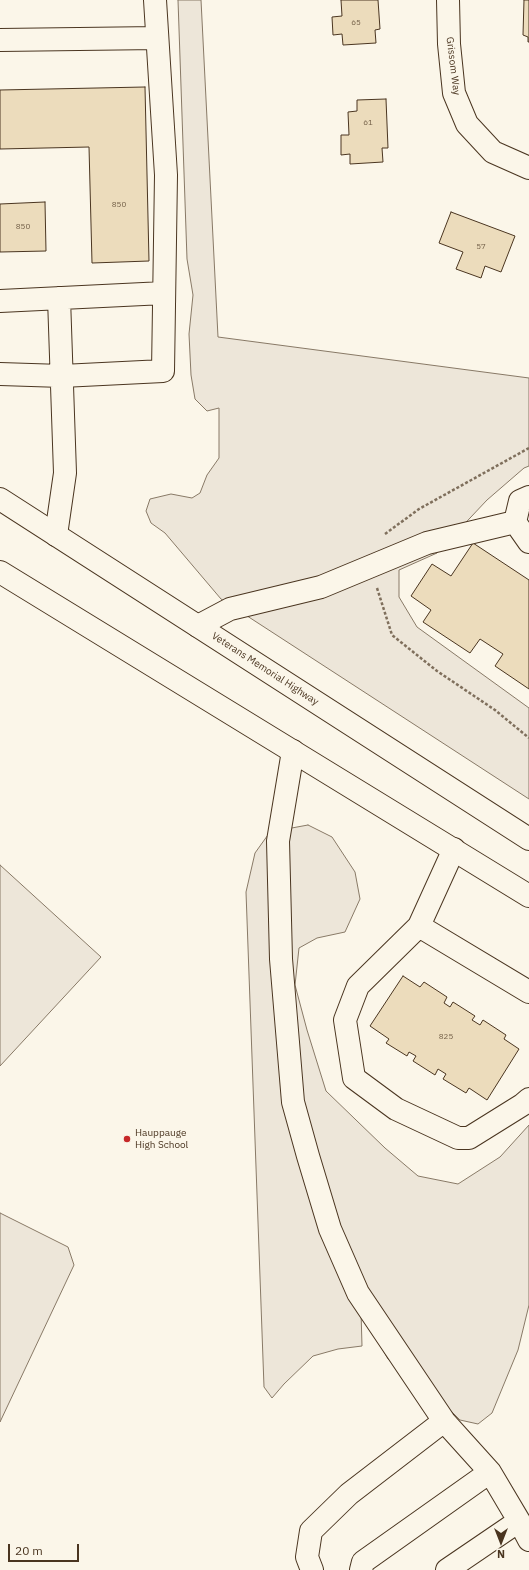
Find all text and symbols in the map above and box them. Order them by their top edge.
house number: 65 [351,18,361,28]
street label: Grissom Way [443,36,463,96]
house number: 61 [363,118,373,128]
house number: 850 [112,200,126,210]
house number: 850 [16,222,30,232]
house number: 57 [476,242,486,252]
street label: Veterans Memorial Highway [209,630,321,708]
house number: 825 [439,1032,453,1042]
place label: Hauppauge High School [135,1127,188,1150]
marker: Hauppauge High School [122,1134,132,1144]
north arrow [481,1522,521,1562]
scale bar [10,1536,81,1562]
text: 20 m [15,1543,43,1558]
text: N [497,1547,505,1561]

